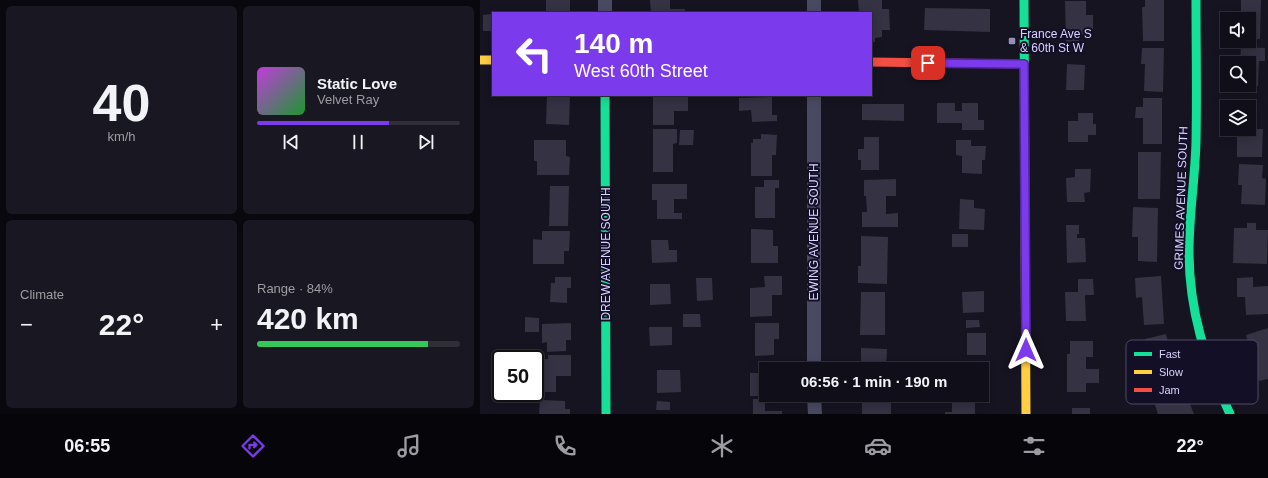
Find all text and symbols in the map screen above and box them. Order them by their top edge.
map controls [1220,12,1256,136]
button: sound [1220,12,1256,48]
place label: France Ave S & 60th St W [1020,27,1092,55]
icon: left [508,28,560,80]
text: 140 m [574,28,653,59]
marker: France Ave S & 60th St W [1007,36,1017,46]
pin [911,46,945,80]
icon: arrive [917,52,939,74]
button: search [1220,56,1256,92]
text: West 60th Street [574,61,708,81]
text: 40 [93,74,150,132]
text: Static Love [317,75,397,92]
text: Velvet Ray [317,92,379,107]
button: layers [1220,100,1256,136]
street label: GRIMES AVENUE SOUTH [1171,126,1191,270]
text: km/h [107,129,136,144]
icon: previous [280,131,302,153]
icon: pause [347,131,369,153]
icon: next [415,131,437,153]
street label: EWING AVENUE SOUTH [807,163,821,301]
street label: DREW AVENUE SOUTH [599,187,613,321]
text: Range · 84% [257,281,333,296]
text: Climate [20,287,64,302]
text: 420 km [257,302,359,335]
text: 22° [99,308,144,341]
text: − [20,312,33,337]
text: + [210,312,223,337]
position arrow [1005,329,1047,371]
legend [1126,340,1258,404]
text: Fast [1159,348,1180,360]
speed limit sign: 50 [492,350,544,402]
text: Slow [1159,366,1183,378]
text: 06:56 · 1 min · 190 m [801,373,947,390]
text: Jam [1159,384,1180,396]
icon: directions [239,432,267,460]
icon: music [395,432,423,460]
icon: phone [551,432,579,460]
icon: climate [708,432,736,460]
icon: car [864,432,892,460]
icon: filters [1020,432,1048,460]
text: 06:55 [64,436,110,456]
text: 22° [1177,436,1204,456]

